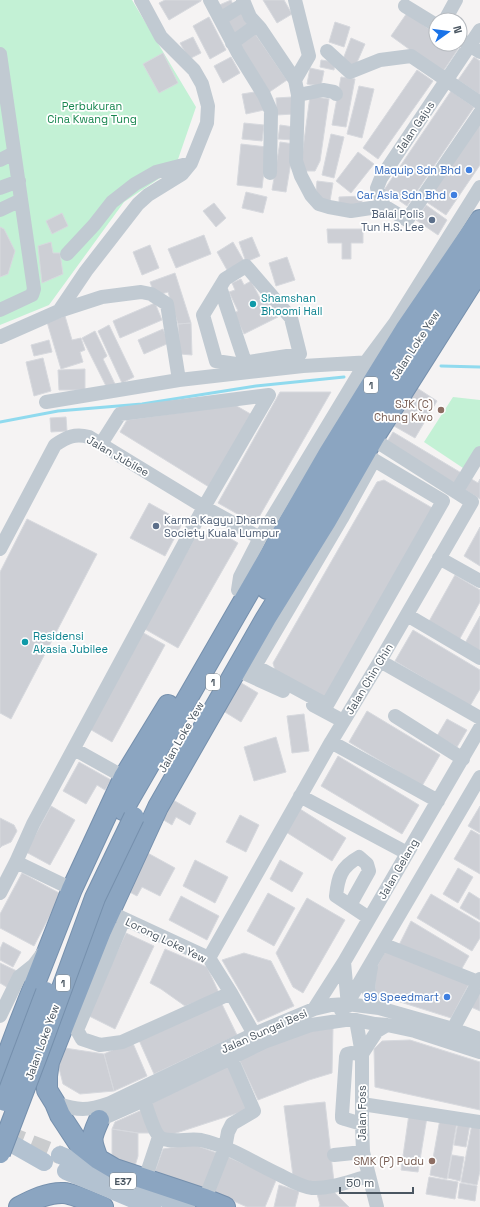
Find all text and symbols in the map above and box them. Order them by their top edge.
north arrow [428,12,468,52]
text: N [450,24,465,35]
street label: Jalan Gajus [392,98,438,156]
park label: Perbukuran Cina Kwang Tung [47,99,137,126]
place label: Maquip Sdn Bhd [374,163,461,177]
marker: Maquip Sdn Bhd [464,165,474,175]
place label: Car Asia Sdn Bhd [357,188,446,202]
marker: Car Asia Sdn Bhd [449,190,459,200]
place label: Balai Polis Tun H.S. Lee [361,207,424,234]
marker: Balai Polis Tun H.S. Lee [427,215,437,225]
place label: Shamshan Bhoomi Hall [261,291,323,318]
marker: Shamshan Bhoomi Hall [248,299,258,309]
street label: Jalan Loke Yew [387,308,443,382]
road number: 1 [364,377,378,393]
place label: SJK (C) Chung Kwo [374,397,433,424]
marker: SJK (C) Chung Kwo [436,405,446,415]
street label: Jalan Jubilee [84,433,152,479]
place label: Karma Kagyu Dharma Society Kuala Lumpur [164,513,279,540]
marker: Karma Kagyu Dharma Society Kuala Lumpur [151,521,161,531]
place label: Residensi Akasia Jubilee [33,629,108,656]
marker: Residensi Akasia Jubilee [20,637,30,647]
street label: Jalan Chin Chin [342,641,396,717]
road number: 1 [206,674,220,690]
street label: Jalan Loke Yew [155,699,207,775]
street label: Jalan Gelang [375,836,421,902]
street label: Lorong Loke Yew [123,914,209,966]
road number: 1 [56,975,70,991]
place label: 99 Speedmart [364,990,439,1004]
marker: 99 Speedmart [442,992,452,1002]
street label: Jalan Loke Yew [22,1002,62,1082]
street label: Jalan Sungai Besi [219,1006,309,1056]
street label: Jalan Foss [355,1085,369,1141]
place label: SMK (P) Pudu [353,1154,424,1168]
marker: SMK (P) Pudu [427,1156,437,1166]
scale bar [340,1169,413,1195]
road number: E37 [110,1173,136,1189]
text: 50 m [346,1175,374,1191]

